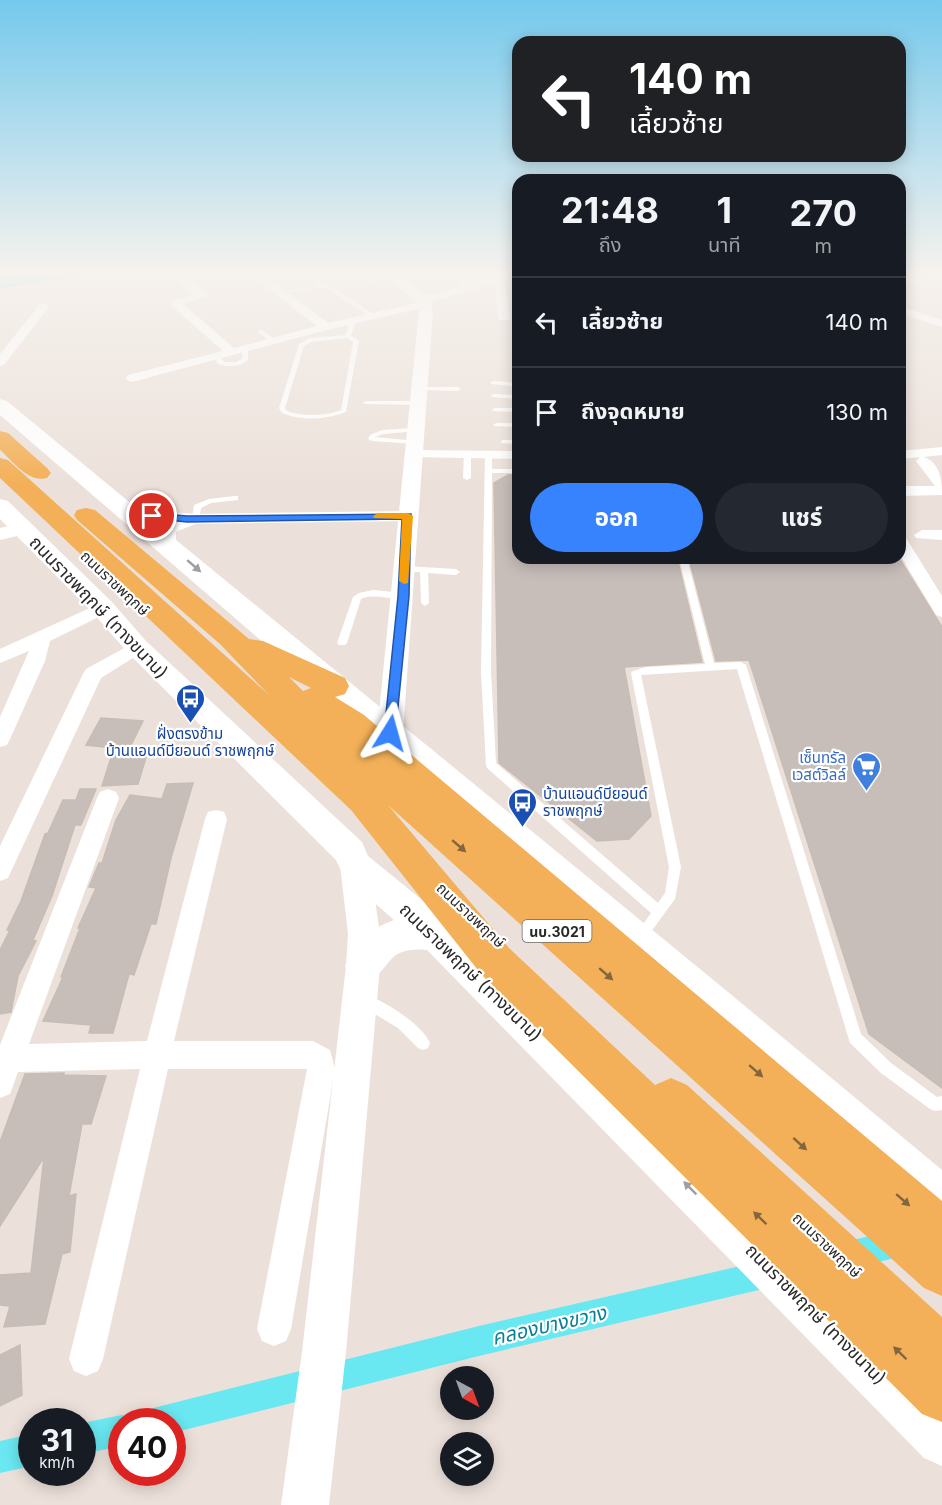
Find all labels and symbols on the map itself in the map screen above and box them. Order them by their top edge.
pin [126,490,177,541]
street label: ถนนราชพฤกษ์ (ทางขนาน) [25,531,173,683]
street label: ถนนราชพฤกษ์ [77,546,154,620]
one-way arrow [186,560,202,573]
bus stop icon: ฝั่งตรงข้าม บ้านแอนด์บียอนด์ ราชพฤกษ์ [174,682,206,724]
position arrow [358,701,422,765]
place label: ฝั่งตรงข้าม บ้านแอนด์บียอนด์ ราชพฤกษ์ [106,723,275,760]
place label: เซ็นทรัล เวสต์วิลล์ [792,748,846,784]
supermarket icon: เซ็นทรัล เวสต์วิลล์ [851,750,883,792]
place label: บ้านแอนด์บียอนด์ ราชพฤกษ์ [543,784,648,820]
bus stop icon: บ้านแอนด์บียอนด์ ราชพฤกษ์ [506,786,538,828]
one-way arrow [451,839,466,852]
street label: ถนนราชพฤกษ์ [433,878,510,952]
street label: ถนนราชพฤกษ์ (ทางขนาน) [395,898,547,1046]
road number: นบ.3021 [522,920,592,942]
one-way arrow [598,967,613,980]
one-way arrow [748,1065,764,1078]
one-way arrow [792,1137,807,1150]
one-way arrow [683,1181,697,1196]
one-way arrow [895,1193,910,1207]
street label: ถนนราชพฤกษ์ [789,1208,866,1282]
one-way arrow [753,1211,767,1225]
street label: ถนนราชพฤกษ์ (ทางขนาน) [741,1239,891,1389]
water label: คลองบางขวาง [490,1300,610,1350]
one-way arrow [893,1347,907,1361]
north arrow [440,1366,494,1420]
speed limit sign: 40 [108,1408,186,1486]

